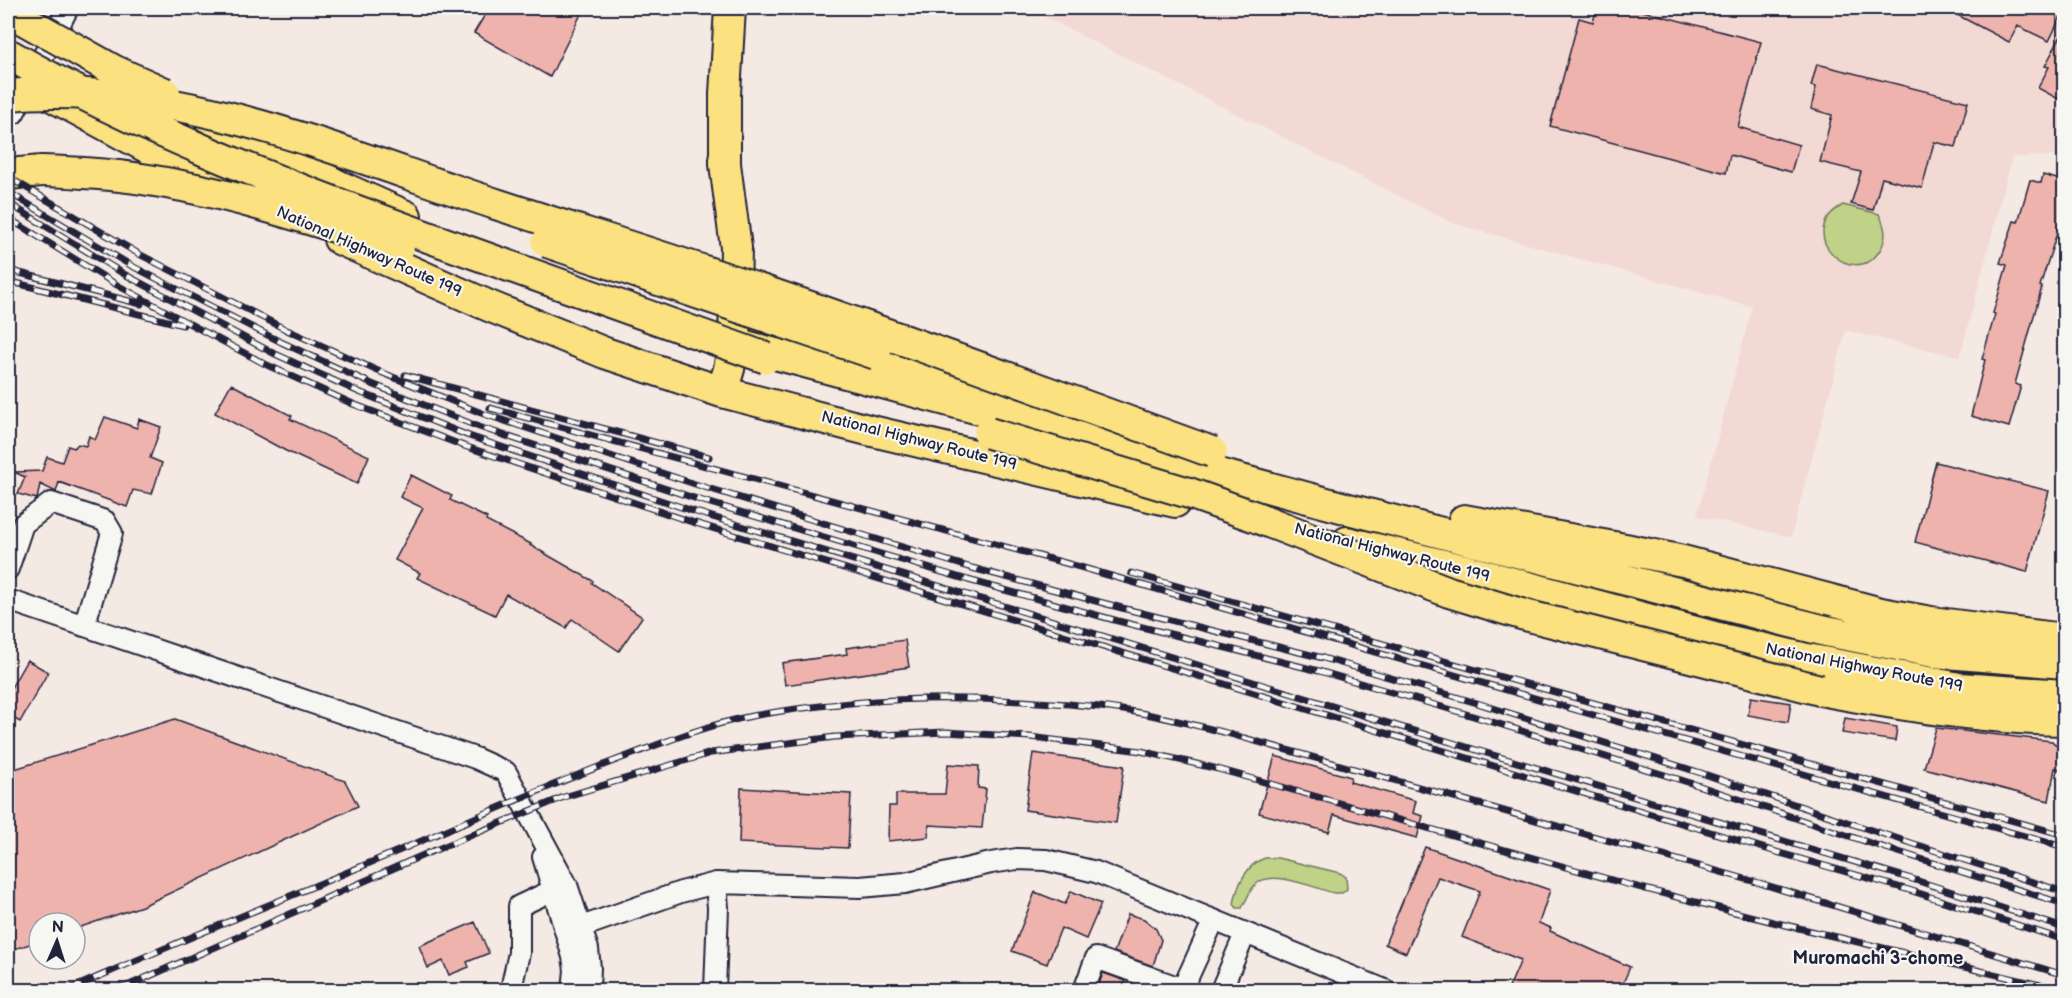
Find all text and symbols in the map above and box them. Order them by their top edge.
street label: National Highway Route 199 [274,203,464,301]
street label: National Highway Route 199 [819,408,1019,474]
street label: National Highway Route 199 [1292,520,1492,586]
street label: National Highway Route 199 [1764,640,1964,696]
north arrow [27,911,87,971]
text: N [51,918,64,937]
district label: Muromachi 3-chome [1793,948,1963,969]

